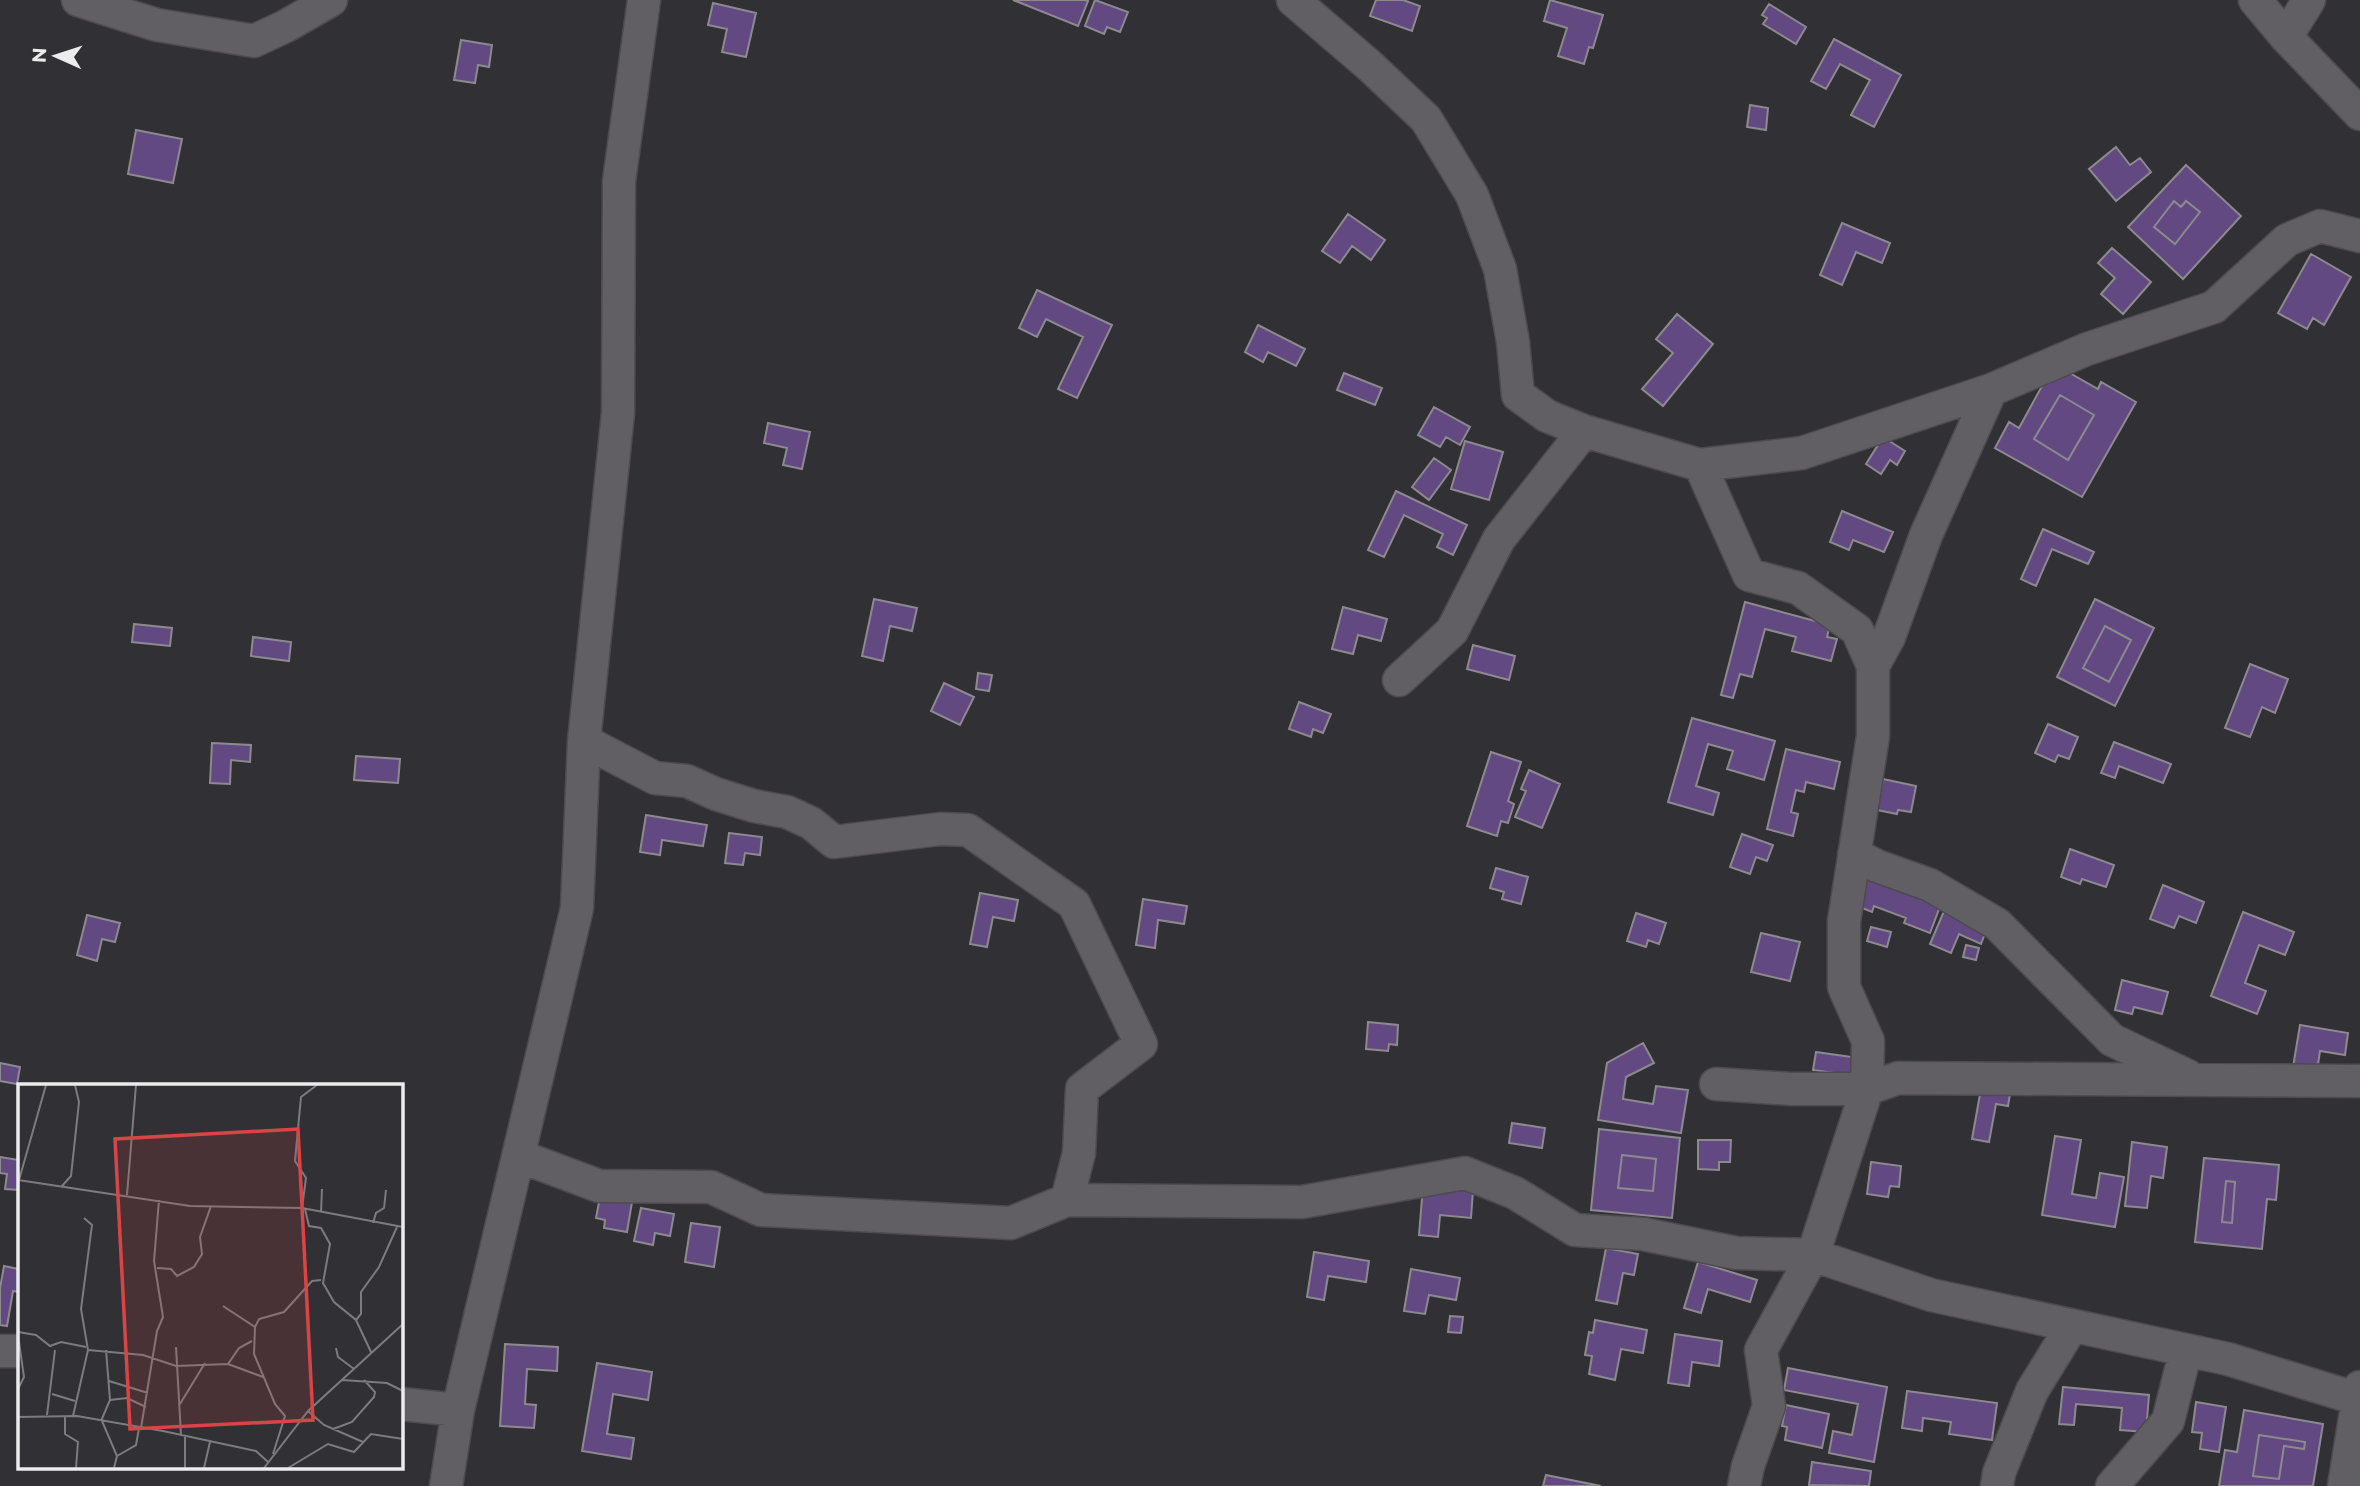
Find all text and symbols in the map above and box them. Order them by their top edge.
north arrow [21,21,91,91]
text: N [28,47,51,63]
inset map [18,1084,402,1468]

